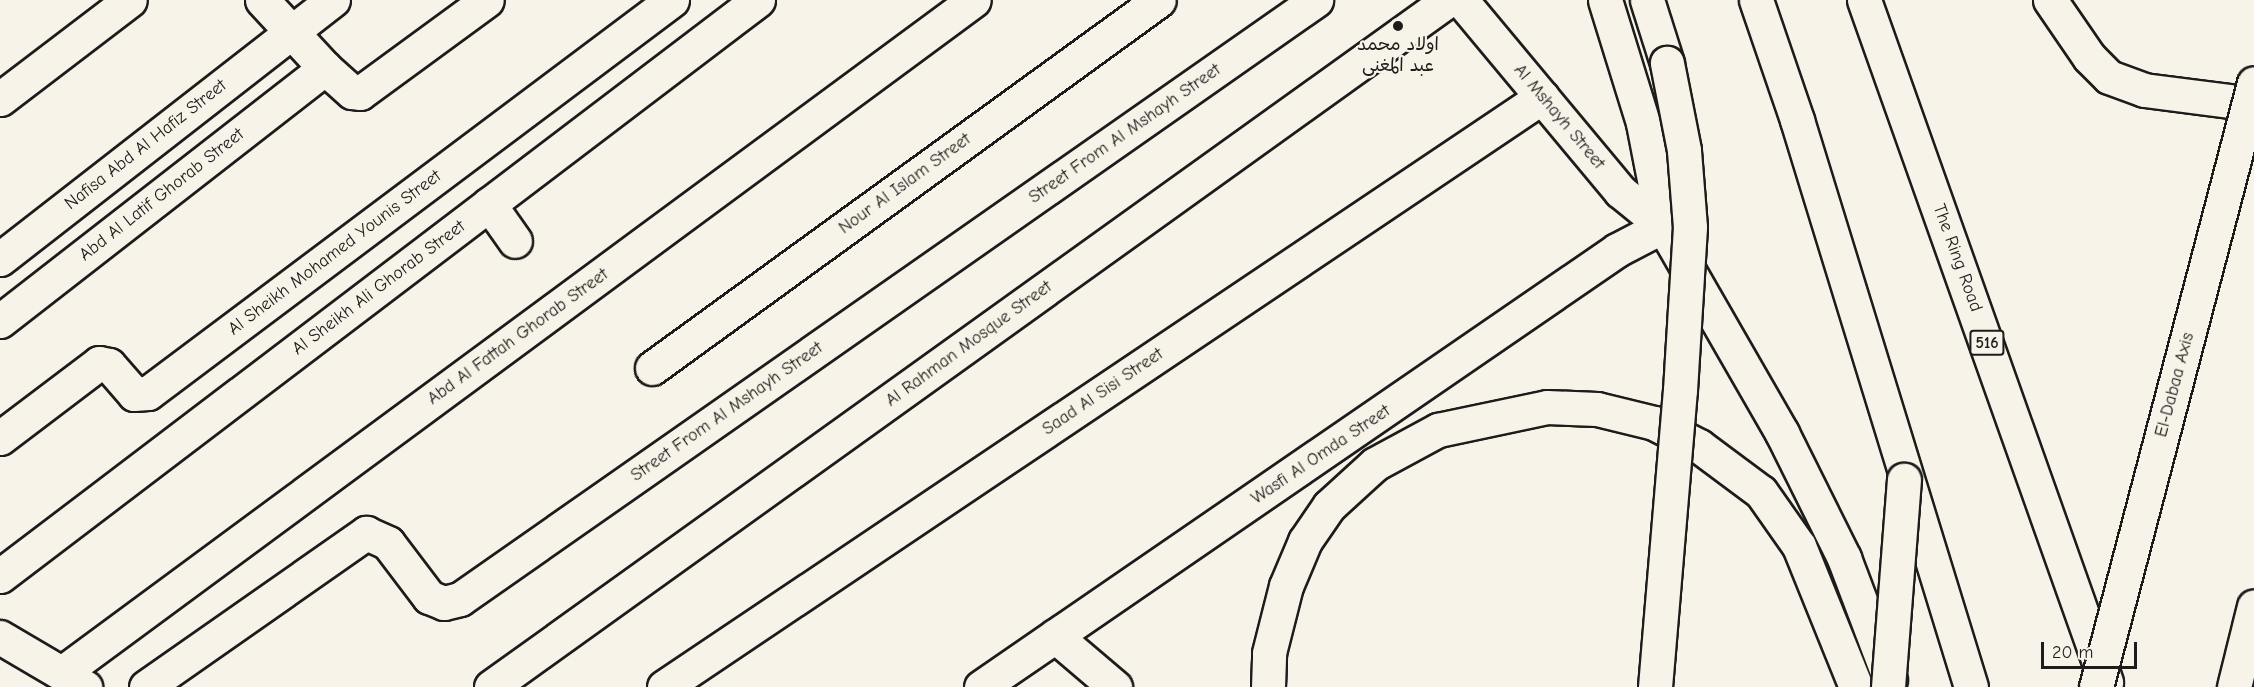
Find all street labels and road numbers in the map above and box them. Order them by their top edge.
street label: Street From Al Mshayh Street [1025,59,1225,209]
street label: Al Mshayh Street [1509,60,1609,174]
street label: Nafisa Abd Al Hafiz Street [61,75,231,215]
street label: Abd Al Latif Ghorab Street [75,124,249,266]
street label: Nour Al Islam Street [835,129,975,239]
street label: Al Sheikh Mohamed Younis Street [224,166,446,340]
street label: The Ring Road [1927,201,1987,315]
street label: Al Sheikh Ali Ghorab Street [288,216,470,360]
street label: Abd Al Fattah Ghorab Street [423,264,613,410]
street label: Al Rahman Mosque Street [882,276,1056,412]
road number: 516 [1969,330,2005,356]
street label: El-Dabaa Axis [2151,330,2199,440]
street label: Street From Al Mshayh Street [627,337,827,487]
street label: Saad Al Sisi Street [1038,344,1168,440]
street label: Wasfi Al Omda Street [1247,400,1395,510]

